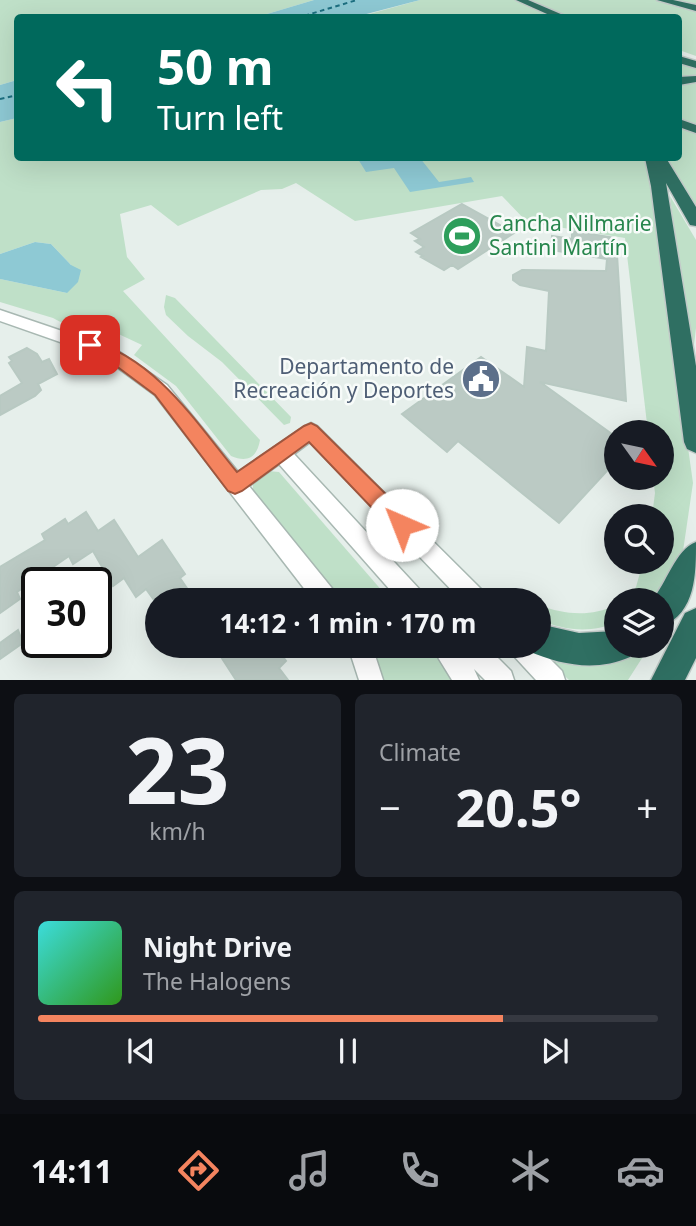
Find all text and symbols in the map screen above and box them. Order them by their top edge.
text: 50 m [157,33,274,99]
icon: left [42,42,133,133]
text: Turn left [157,96,283,139]
place label: Cancha Nilmarie Santini Martín [489,209,651,261]
sports icon: Cancha Nilmarie Santini Martín [441,215,483,257]
pin [60,315,120,375]
icon: arrive [71,326,109,364]
place label: Departamento de Recreación y Deportes [233,352,454,404]
public building icon: Departamento de Recreación y Deportes [460,358,502,400]
north arrow [604,420,674,490]
map controls [604,420,674,658]
position arrow [365,488,439,562]
button: search [604,504,674,574]
speed limit sign: 30 [21,567,112,658]
button: layers [604,588,674,658]
text: 14:12 · 1 min · 170 m [220,605,476,641]
text: 23 [125,707,230,831]
text: Climate [379,736,461,768]
text: 20.5° [456,771,581,842]
text: − [379,781,401,833]
text: + [636,781,658,833]
text: km/h [149,815,206,847]
text: Night Drive [143,929,292,965]
text: The Halogens [143,965,291,997]
icon: previous [122,1032,160,1070]
icon: pause [329,1032,367,1070]
icon: next [536,1032,574,1070]
icon: directions [174,1146,223,1195]
icon: music [285,1146,334,1195]
icon: phone [395,1146,444,1195]
icon: climate [506,1146,555,1195]
icon: car [616,1146,665,1195]
text: 14:11 [31,1149,113,1192]

